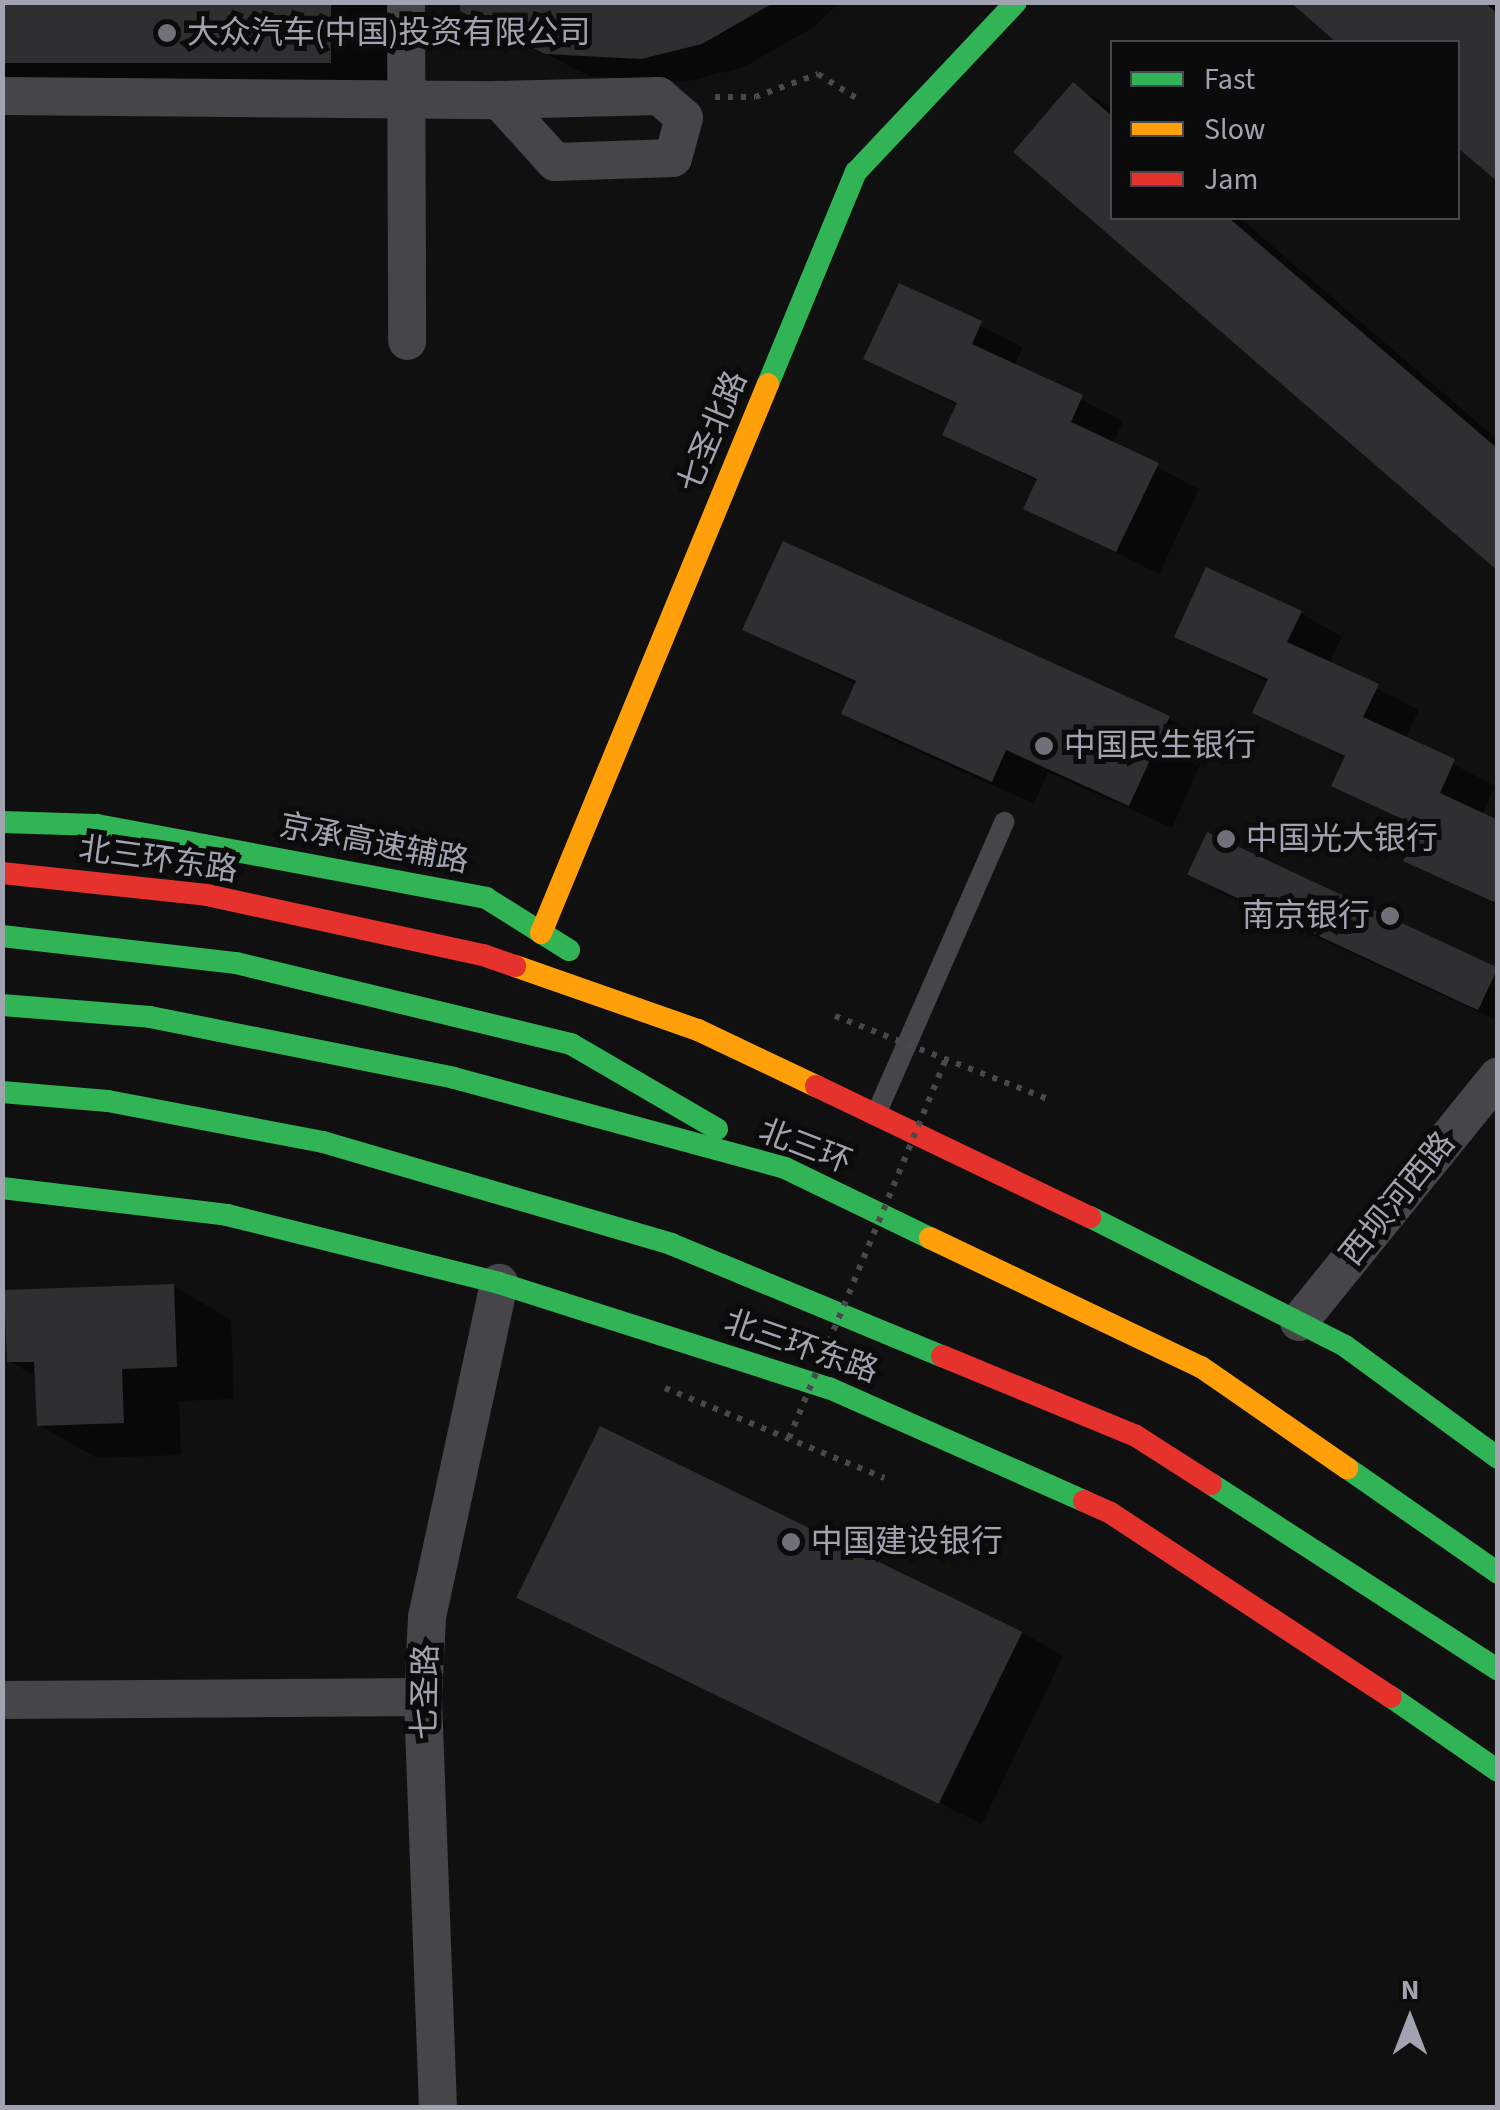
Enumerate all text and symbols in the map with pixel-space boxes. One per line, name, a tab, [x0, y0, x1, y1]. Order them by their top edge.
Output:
place label: 大众汽车(中国)投资有限公司	[187, 14, 590, 52]
marker: 大众汽车(中国)投资有限公司	[156, 22, 178, 44]
legend	[1110, 40, 1460, 220]
text: Fast	[1204, 58, 1255, 101]
text: Slow	[1204, 108, 1265, 151]
text: Jam	[1204, 158, 1258, 201]
street label: 七圣北路	[670, 366, 756, 498]
place label: 中国民生银行	[1064, 727, 1256, 765]
marker: 中国民生银行	[1033, 735, 1055, 757]
street label: 京承高速辅路	[276, 807, 472, 881]
place label: 中国光大银行	[1246, 820, 1438, 858]
marker: 中国光大银行	[1215, 828, 1237, 850]
street label: 北三环东路	[76, 830, 240, 890]
place label: 南京银行	[1242, 897, 1370, 935]
marker: 南京银行	[1379, 905, 1401, 927]
street label: 北三环	[753, 1112, 857, 1182]
street label: 西坝河西路	[1333, 1125, 1463, 1273]
street label: 北三环东路	[719, 1303, 883, 1391]
place label: 中国建设银行	[811, 1523, 1003, 1561]
marker: 中国建设银行	[780, 1531, 802, 1553]
street label: 七圣路	[406, 1644, 446, 1740]
north arrow	[1360, 1970, 1460, 2070]
text: N	[1401, 1970, 1419, 2010]

